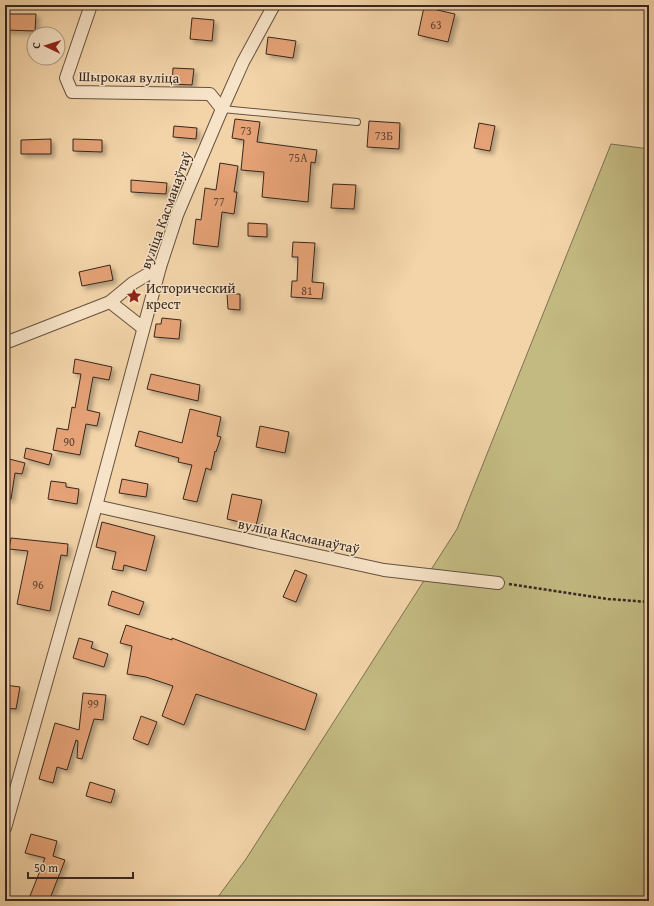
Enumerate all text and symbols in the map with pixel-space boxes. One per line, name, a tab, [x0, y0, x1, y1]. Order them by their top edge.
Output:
house number: 63	[430, 16, 442, 33]
north arrow	[26, 26, 66, 66]
text: С	[28, 42, 44, 49]
street label: Шырокая вуліца	[79, 66, 180, 88]
house number: 73	[240, 122, 252, 139]
house number: 73Б	[375, 127, 393, 144]
street label: вуліца Касманаўтаў	[135, 148, 197, 272]
house number: 75А	[289, 149, 308, 166]
house number: 77	[213, 193, 225, 210]
place label: Исторический крест	[146, 278, 236, 314]
house number: 81	[301, 282, 313, 299]
place icon: Исторический крест	[125, 287, 143, 305]
house number: 90	[63, 433, 75, 450]
street label: вуліца Касманаўтаў	[236, 513, 362, 559]
house number: 96	[32, 576, 44, 593]
house number: 99	[87, 695, 99, 712]
scale bar	[28, 854, 133, 880]
text: 50 m	[34, 859, 58, 876]

